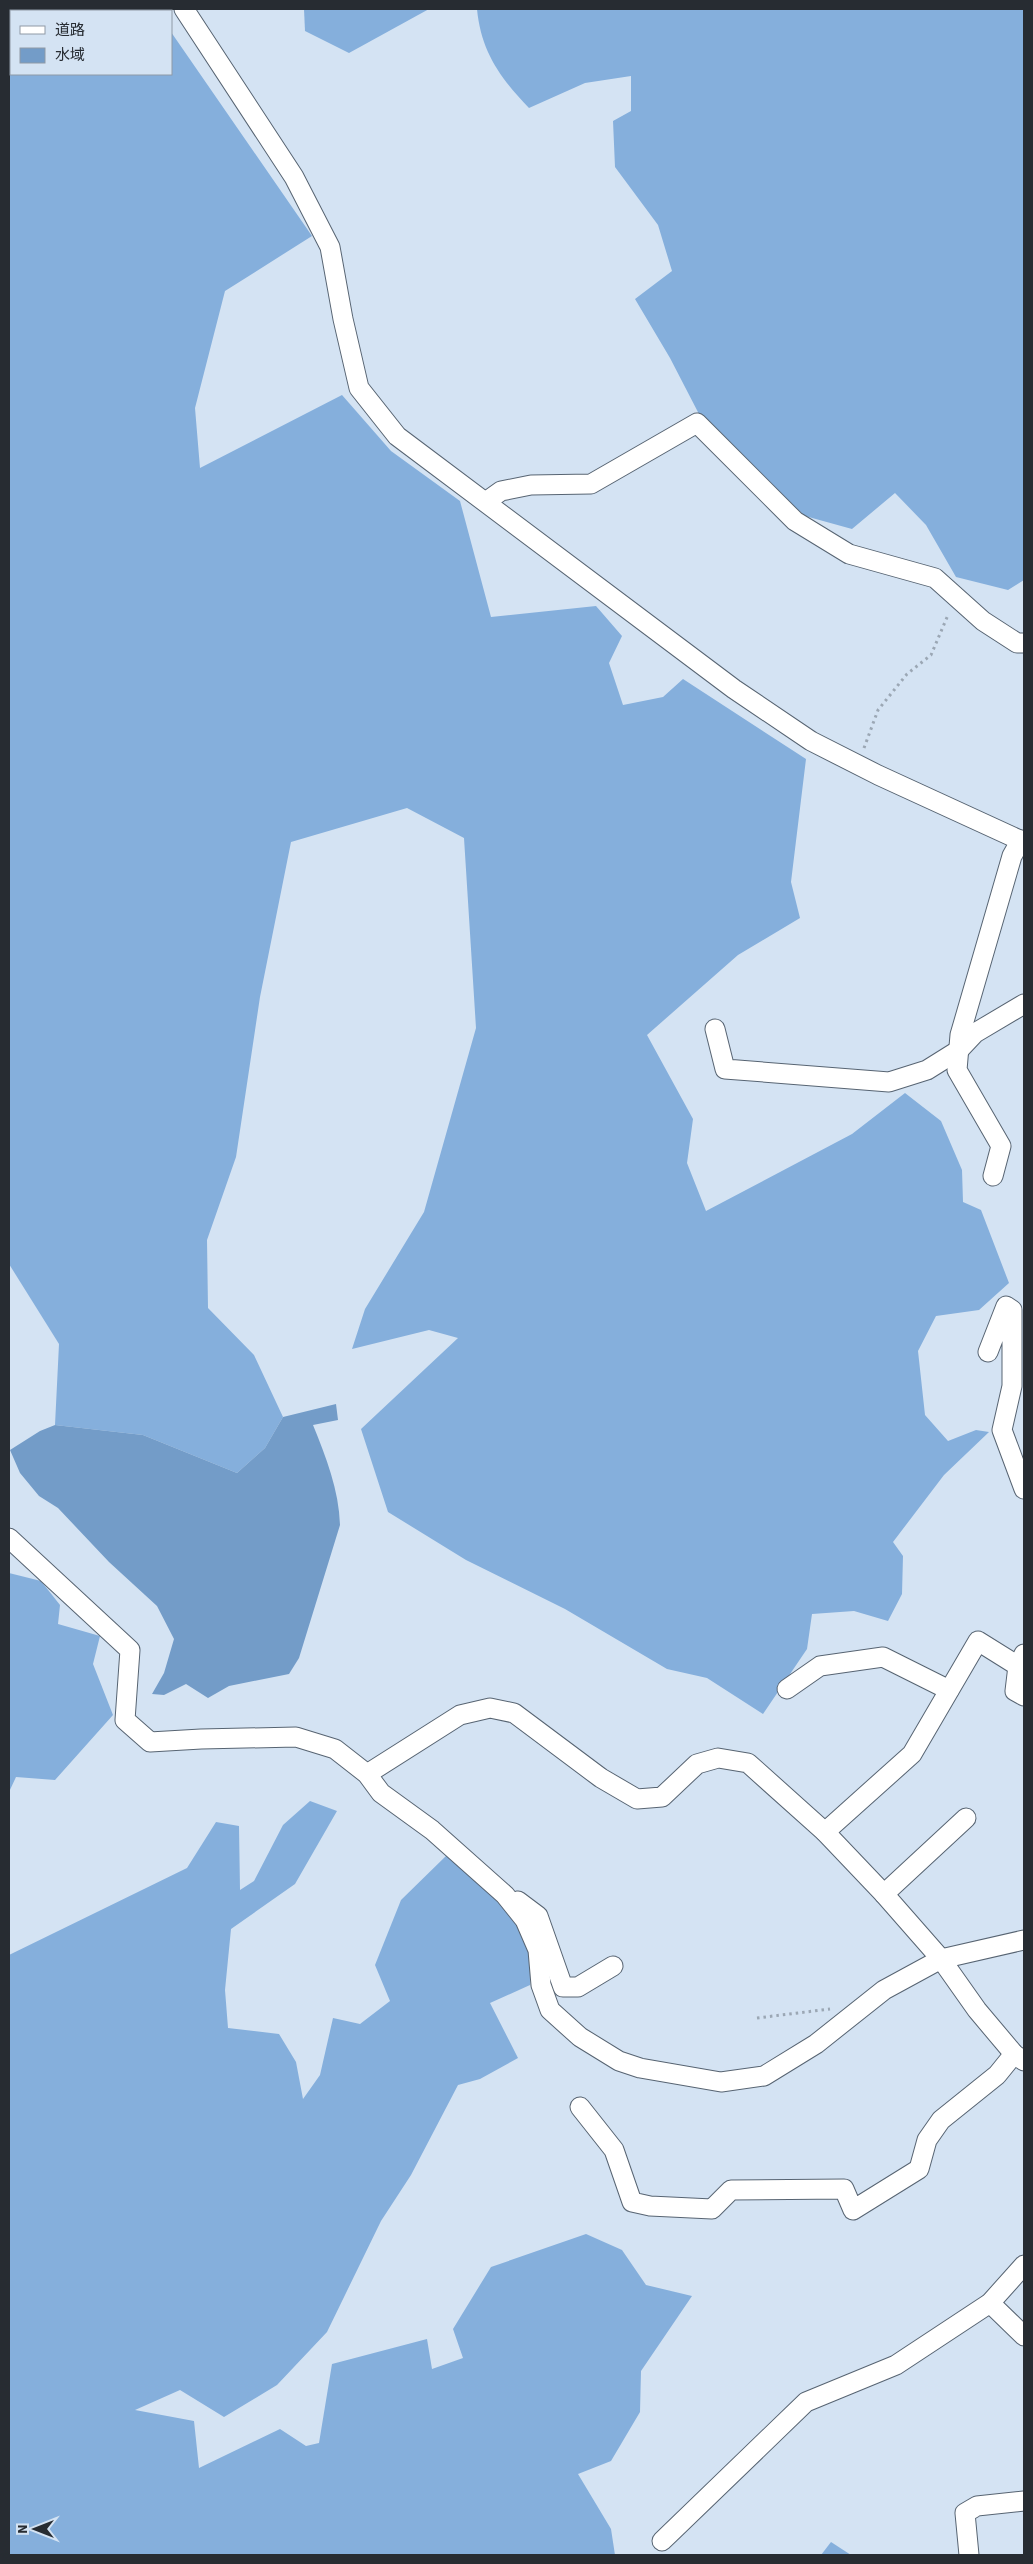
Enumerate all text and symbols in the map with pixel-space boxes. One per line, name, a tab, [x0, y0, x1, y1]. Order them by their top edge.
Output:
legend	[10, 10, 172, 75]
text: 道路	[55, 20, 85, 41]
text: 水域	[55, 45, 85, 66]
north arrow	[10, 2504, 60, 2554]
text: N	[13, 2524, 33, 2534]

